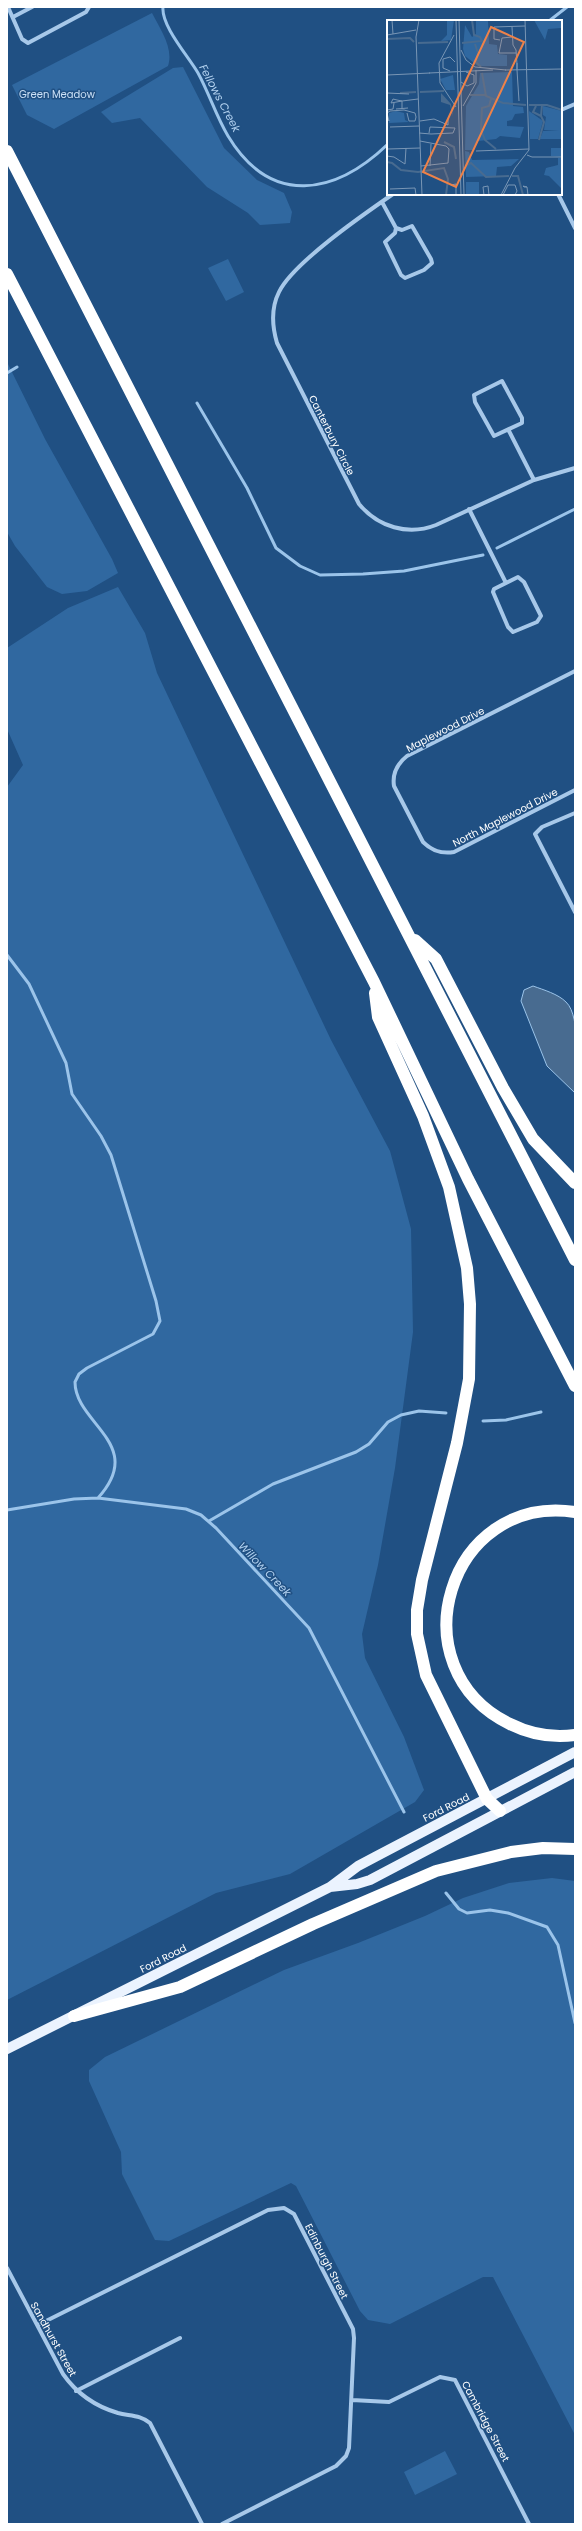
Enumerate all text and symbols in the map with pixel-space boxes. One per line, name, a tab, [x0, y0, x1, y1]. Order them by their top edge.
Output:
inset map	[387, 20, 562, 195]
water label: Fellows Creek	[195, 61, 245, 136]
park label: Green Meadow	[19, 87, 96, 102]
street label: Canterbury Circle	[305, 392, 358, 478]
street label: Maplewood Drive	[403, 703, 487, 756]
street label: North Maplewood Drive	[450, 784, 560, 850]
water label: Willow Creek	[235, 1538, 296, 1601]
street label: Ford Road	[420, 1789, 472, 1826]
street label: Ford Road	[137, 1940, 189, 1977]
street label: Edinburgh Street	[301, 2221, 352, 2302]
street label: Sandhurst Street	[27, 2299, 80, 2380]
street label: Cambridge Street	[458, 2378, 513, 2465]

